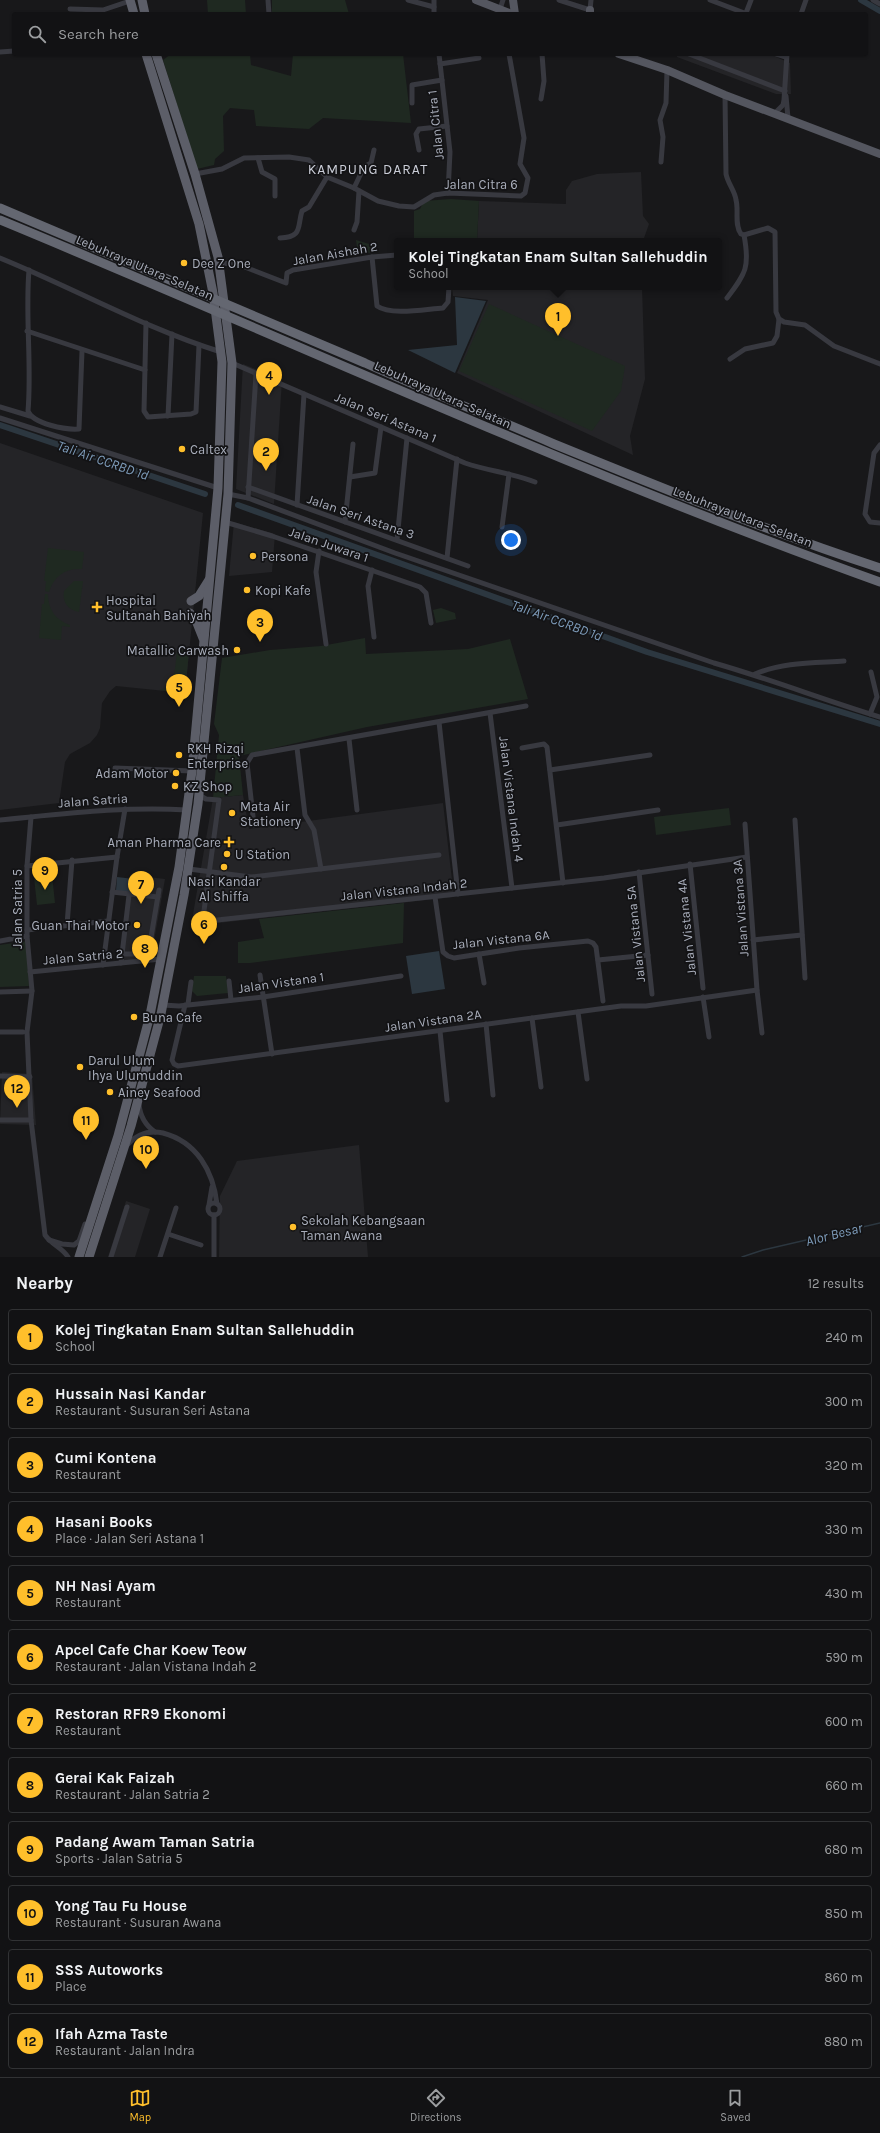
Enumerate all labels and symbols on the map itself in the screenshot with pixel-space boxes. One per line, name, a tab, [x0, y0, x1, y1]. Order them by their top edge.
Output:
street label: Jalan Citra 1	[424, 89, 447, 161]
district label: KAMPUNG DARAT	[308, 161, 428, 178]
street label: Jalan Citra 6	[444, 177, 518, 192]
street label: Lebuhraya Utara–Selatan	[74, 232, 216, 303]
street label: Jalan Aishah 2	[292, 239, 379, 268]
place label: Dee Z One	[192, 256, 251, 271]
marker: Dee Z One	[179, 258, 189, 268]
pin: 1	[545, 303, 571, 336]
street label: Lebuhraya Utara–Selatan	[372, 357, 513, 431]
pin: 4	[256, 362, 282, 395]
street label: Jalan Seri Astana 1	[333, 389, 439, 446]
water label: Tali Air CCRBD 1d	[55, 437, 151, 484]
pin: 2	[253, 438, 279, 471]
place label: Caltex	[190, 442, 227, 457]
marker: Caltex	[177, 444, 187, 454]
street label: Lebuhraya Utara–Selatan	[671, 483, 815, 550]
street label: Jalan Seri Astana 3	[305, 491, 416, 542]
street label: Jalan Juwara 1	[287, 524, 371, 565]
your location	[501, 530, 521, 550]
place label: Persona	[261, 549, 309, 564]
marker: Persona	[248, 551, 258, 561]
place label: Kopi Kafe	[255, 583, 311, 598]
marker: Kopi Kafe	[242, 585, 252, 595]
place label: Hospital Sultanah Bahiyah	[106, 593, 211, 623]
water label: Tali Air CCRBD 1d	[509, 596, 605, 645]
marker: Hospital Sultanah Bahiyah	[91, 601, 103, 613]
pin: 3	[247, 609, 273, 642]
place label: Matallic Carwash	[127, 643, 229, 658]
marker: Matallic Carwash	[232, 645, 242, 655]
pin: 5	[166, 674, 192, 707]
street label: Jalan Vistana Indah 4	[496, 735, 527, 863]
place label: RKH Rizqi Enterprise	[187, 741, 248, 771]
marker: RKH Rizqi Enterprise	[174, 750, 184, 760]
place label: Adam Motor	[96, 766, 168, 781]
marker: Adam Motor	[171, 768, 181, 778]
place label: KZ Shop	[183, 779, 232, 794]
marker: KZ Shop	[170, 781, 180, 791]
street label: Jalan Satria	[58, 791, 128, 810]
place label: Mata Air Stationery	[240, 799, 301, 829]
marker: Mata Air Stationery	[227, 808, 237, 818]
place label: Aman Pharma Care	[107, 835, 221, 850]
marker: Aman Pharma Care	[224, 837, 234, 847]
place label: U Station	[235, 847, 290, 862]
marker: U Station	[222, 849, 232, 859]
pin: 9	[32, 857, 58, 890]
street label: Jalan Vistana 3A	[730, 858, 751, 957]
marker: Nasi Kandar Al Shiffa	[219, 862, 229, 872]
street label: Jalan Satria 5	[10, 869, 25, 949]
pin: 7	[128, 871, 154, 904]
place label: Nasi Kandar Al Shiffa	[188, 874, 260, 904]
street label: Jalan Vistana Indah 2	[340, 875, 468, 904]
street label: Jalan Vistana 4A	[674, 877, 699, 976]
street label: Jalan Vistana 5A	[623, 884, 648, 983]
pin: 6	[191, 911, 217, 944]
place label: Guan Thai Motor	[31, 918, 129, 933]
marker: Guan Thai Motor	[132, 920, 142, 930]
street label: Jalan Vistana 6A	[452, 927, 551, 952]
pin: 8	[132, 935, 158, 968]
street label: Jalan Satria 2	[42, 946, 124, 967]
street label: Jalan Vistana 1	[237, 969, 325, 996]
street label: Jalan Vistana 2A	[384, 1006, 483, 1035]
place label: Buna Cafe	[142, 1010, 203, 1025]
marker: Buna Cafe	[129, 1012, 139, 1022]
place label: Darul Ulum Ihya Ulumuddin	[88, 1053, 183, 1083]
marker: Darul Ulum Ihya Ulumuddin	[75, 1062, 85, 1072]
pin: 12	[4, 1075, 30, 1108]
place label: Ainey Seafood	[118, 1085, 201, 1100]
marker: Ainey Seafood	[105, 1087, 115, 1097]
pin: 11	[73, 1107, 99, 1140]
pin: 10	[133, 1136, 159, 1169]
place label: Sekolah Kebangsaan Taman Awana	[301, 1213, 425, 1243]
water label: Alor Besar	[804, 1219, 866, 1250]
marker: Sekolah Kebangsaan Taman Awana	[288, 1222, 298, 1232]

